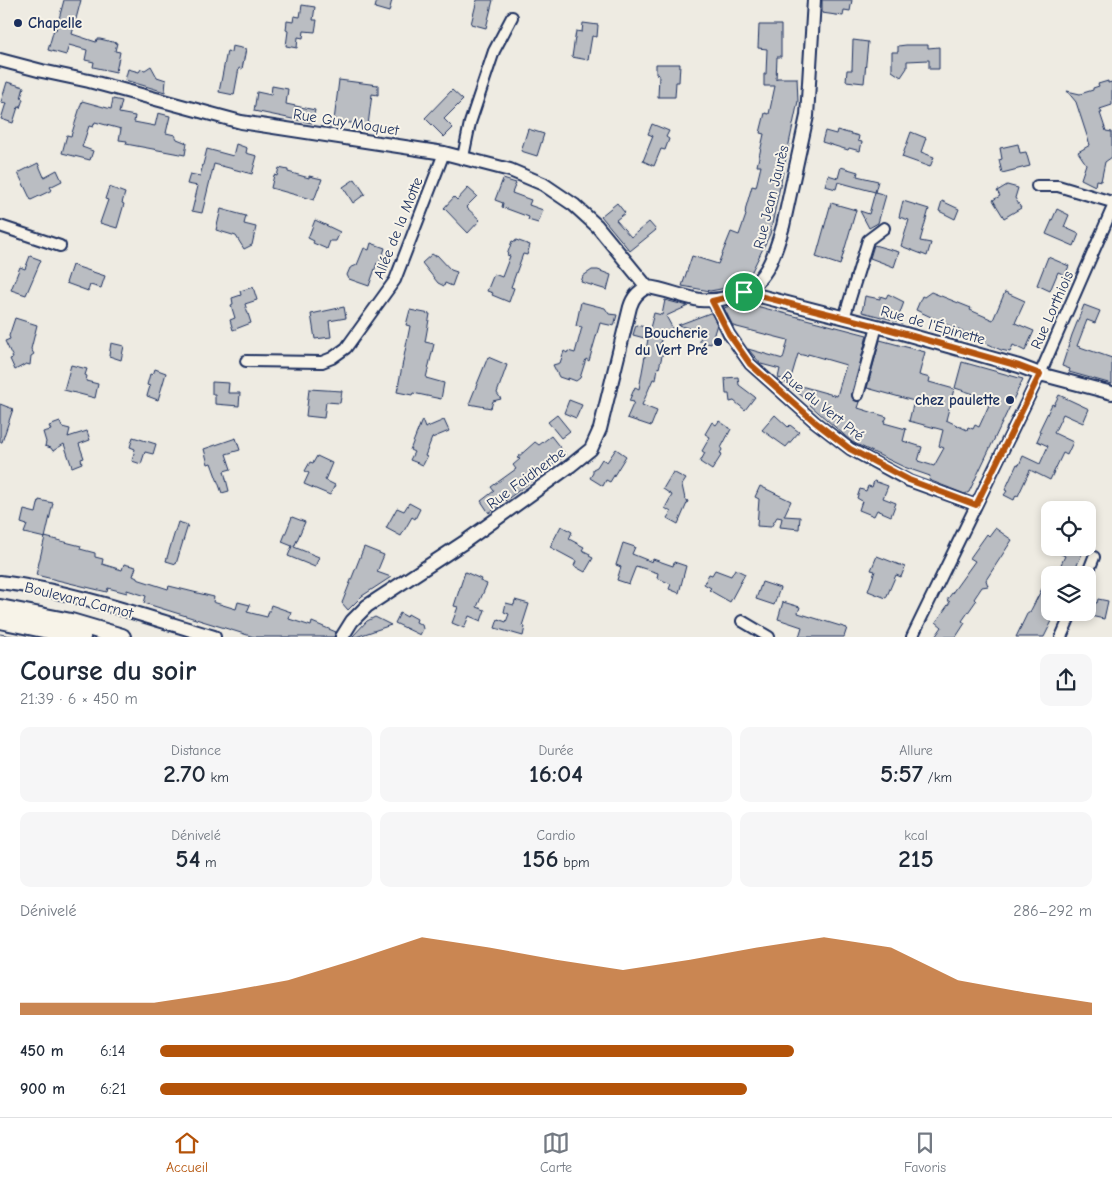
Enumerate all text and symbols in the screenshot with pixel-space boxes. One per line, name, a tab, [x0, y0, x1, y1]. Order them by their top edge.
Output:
place label: Chapelle	[28, 14, 82, 32]
marker: Chapelle	[12, 17, 24, 29]
street label: Rue Guy Moquet	[292, 105, 401, 139]
street label: Rue Jean Jaurès	[749, 143, 793, 251]
street label: Allée de la Motte	[369, 174, 427, 281]
street label: Rue Lorthiois	[1027, 268, 1077, 352]
pin	[723, 271, 765, 313]
icon: arrive	[730, 278, 758, 306]
street label: Rue de l'Épinette	[879, 301, 988, 349]
place label: Boucherie du Vert Pré	[635, 324, 708, 359]
marker: Boucherie du Vert Pré	[712, 336, 724, 348]
street label: Rue du Vert Pré	[778, 367, 868, 445]
place label: chez paulette	[915, 391, 1000, 409]
marker: chez paulette	[1004, 394, 1016, 406]
street label: Rue Faidherbe	[483, 443, 569, 513]
map controls	[1041, 501, 1096, 621]
button: locate	[1041, 501, 1096, 556]
button: layers	[1041, 566, 1096, 621]
street label: Boulevard Carnot	[23, 578, 136, 622]
button: share	[1040, 654, 1092, 706]
text: Course du soir	[20, 655, 196, 687]
text: 21:39 · 6 × 450 m	[20, 690, 138, 708]
text: Distance	[171, 742, 221, 759]
text: Durée	[538, 742, 574, 759]
text: Allure	[899, 742, 933, 759]
text: 2.70	[163, 759, 206, 788]
text: 16:04	[529, 759, 583, 788]
text: 5:57	[880, 759, 923, 788]
text: km	[206, 769, 229, 786]
text: /km	[923, 769, 952, 786]
text: Dénivelé	[171, 827, 221, 844]
text: Cardio	[537, 827, 575, 844]
text: kcal	[904, 827, 928, 844]
text: 54	[175, 844, 200, 873]
text: 156	[522, 844, 559, 873]
text: 215	[898, 844, 934, 873]
text: m	[200, 854, 217, 871]
text: bpm	[559, 854, 590, 871]
text: Dénivelé	[20, 902, 76, 920]
text: 286–292 m	[1013, 902, 1092, 920]
text: 450 m	[20, 1042, 64, 1060]
text: 6:14	[100, 1042, 126, 1060]
text: 900 m	[20, 1080, 65, 1098]
text: 6:21	[100, 1080, 126, 1098]
tab: Accueil	[166, 1129, 208, 1176]
tab: Carte	[540, 1129, 572, 1176]
tab: Favoris	[904, 1129, 946, 1176]

